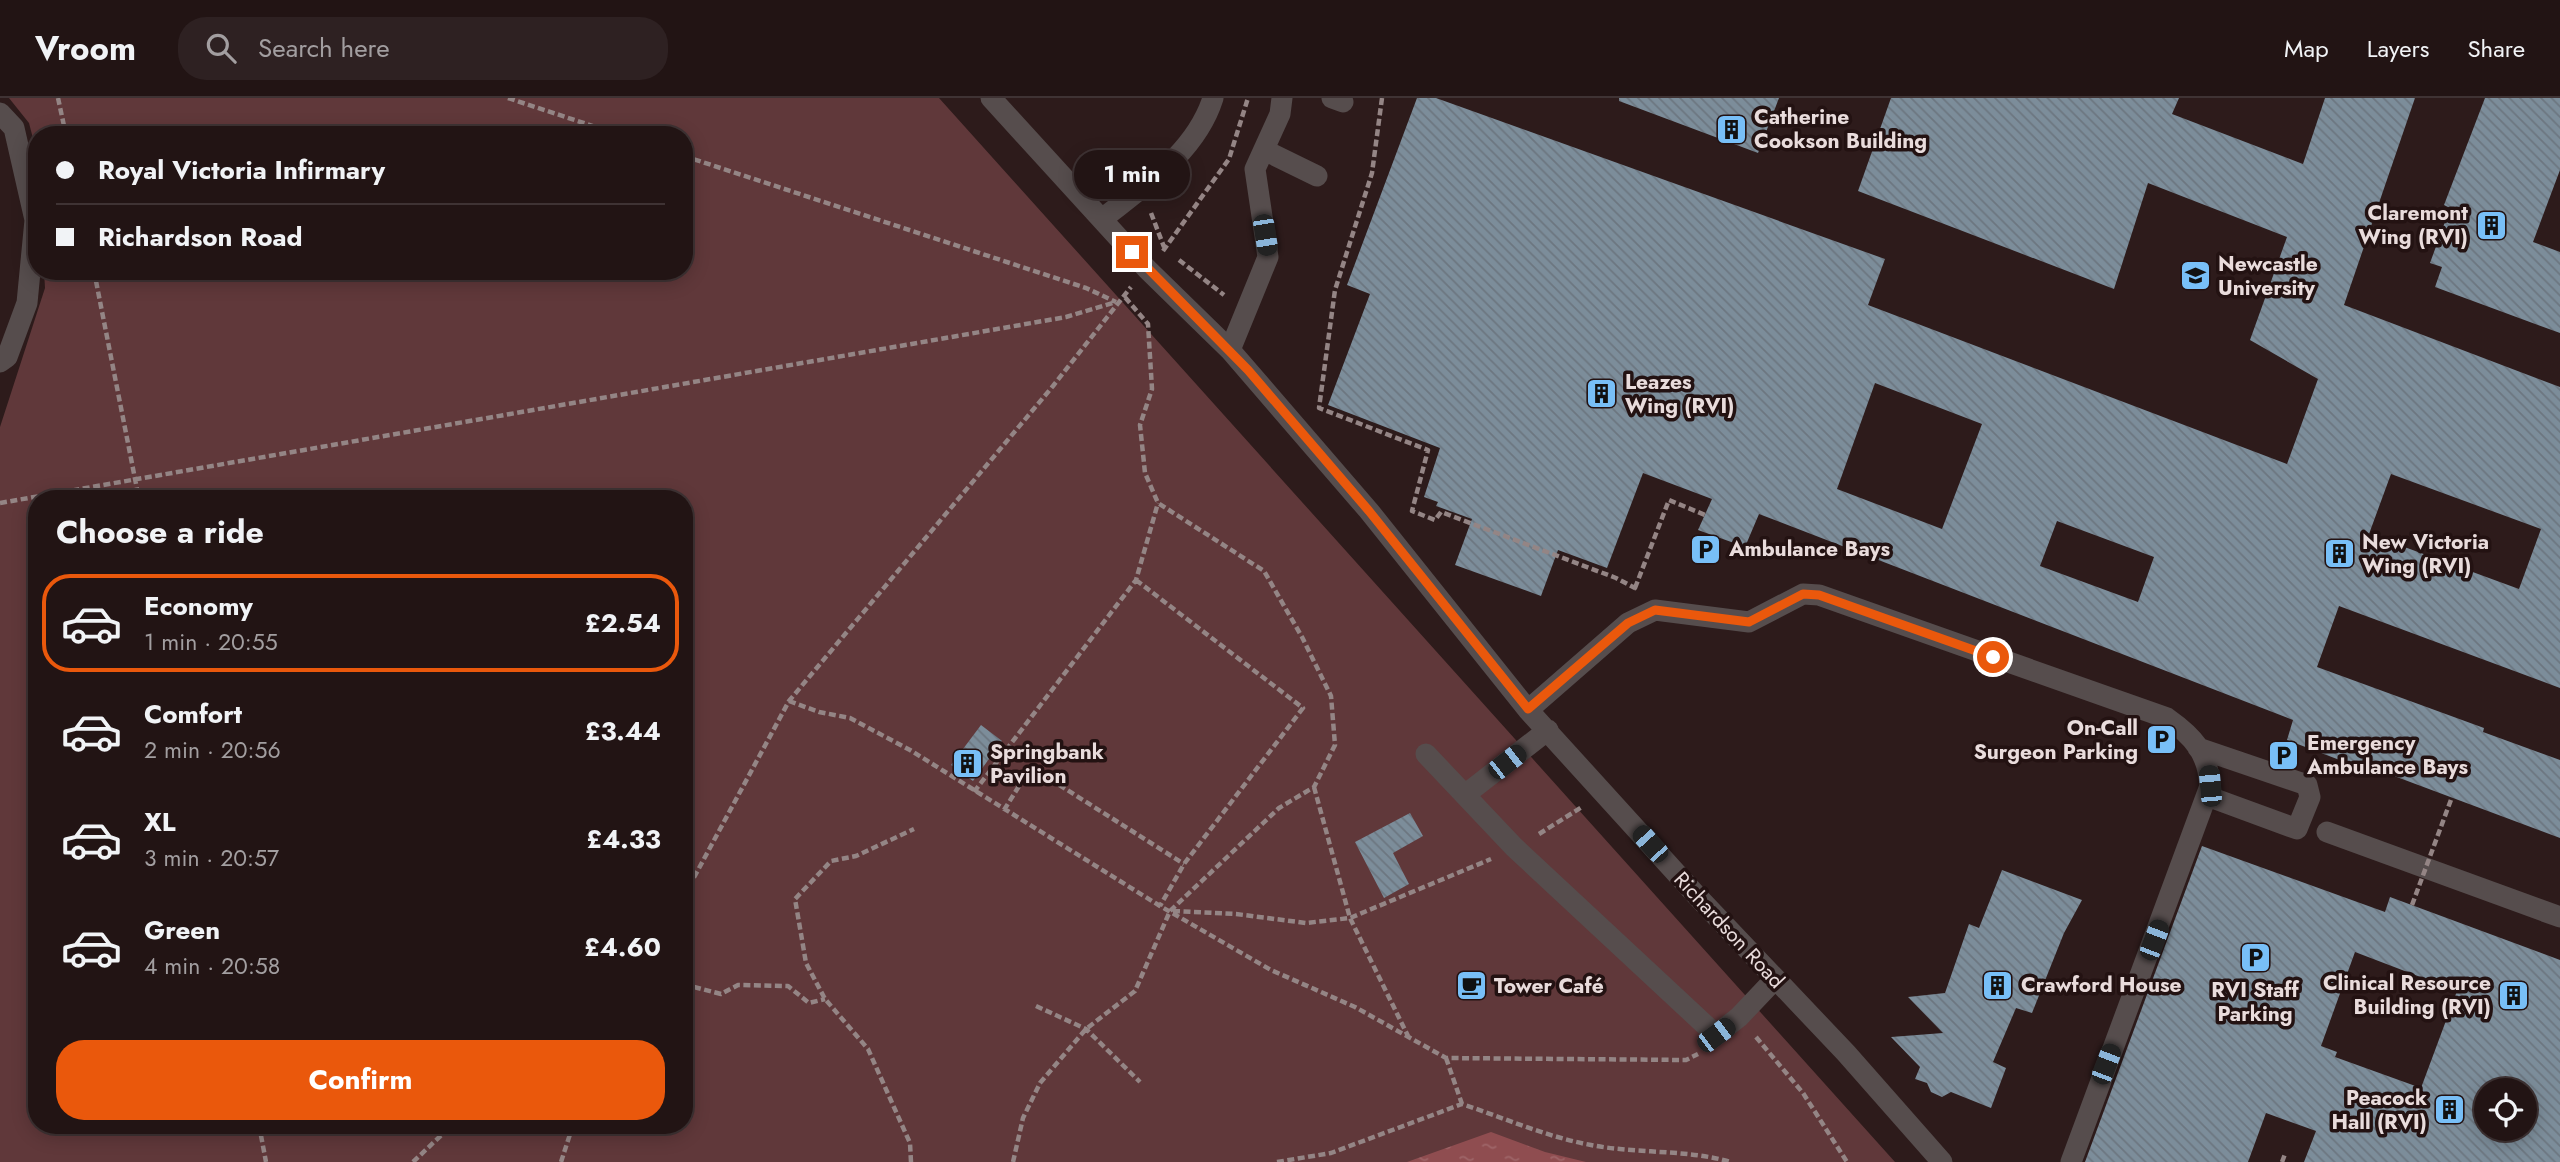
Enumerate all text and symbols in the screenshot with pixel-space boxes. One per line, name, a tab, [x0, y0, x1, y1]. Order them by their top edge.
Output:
search box	[178, 17, 668, 80]
text: Vroom	[35, 25, 136, 72]
icon: search	[202, 29, 240, 67]
text: Search here	[258, 29, 390, 67]
text: Map	[2284, 31, 2329, 66]
text: Layers	[2367, 31, 2429, 66]
text: Share	[2467, 31, 2525, 66]
place label: Catherine Cookson Building	[1754, 102, 1927, 156]
building icon: Catherine Cookson Building	[1714, 112, 1748, 146]
callout: 1 min	[1074, 150, 1190, 200]
text: Royal Victoria Infirmary	[98, 151, 385, 189]
text: 1 min	[1103, 157, 1161, 191]
place label: Claremont Wing (RVI)	[2359, 198, 2468, 252]
building icon: Claremont Wing (RVI)	[2474, 208, 2508, 242]
car	[1252, 213, 1279, 257]
text: Richardson Road	[98, 218, 303, 256]
route end	[1116, 236, 1148, 268]
place label: Newcastle University	[2218, 249, 2318, 303]
school or university icon: Newcastle University	[2178, 259, 2212, 293]
place label: Leazes Wing (RVI)	[1625, 367, 1734, 421]
building icon: Leazes Wing (RVI)	[1585, 377, 1619, 411]
text: Choose a ride	[56, 509, 264, 555]
place label: New Victoria Wing (RVI)	[2362, 527, 2489, 581]
parking icon: Ambulance Bays	[1689, 532, 1723, 566]
place label: Ambulance Bays	[1728, 534, 1891, 564]
building icon: New Victoria Wing (RVI)	[2322, 537, 2356, 571]
text: Economy	[144, 587, 253, 625]
icon: car	[60, 592, 123, 655]
text: £2.54	[585, 604, 661, 642]
text: 1 min · 20:55	[144, 625, 278, 659]
route start	[1977, 641, 2009, 673]
text: Comfort	[144, 695, 242, 733]
icon: car	[60, 700, 123, 763]
text: £3.44	[585, 712, 661, 750]
place label: On-Call Surgeon Parking	[1974, 713, 2138, 767]
parking icon: On-Call Surgeon Parking	[2144, 723, 2178, 757]
place label: Emergency Ambulance Bays	[2306, 728, 2469, 782]
text: 2 min · 20:56	[144, 733, 281, 767]
place label: Springbank Pavilion	[990, 737, 1104, 791]
parking icon: Emergency Ambulance Bays	[2267, 738, 2301, 772]
car	[1484, 741, 1531, 783]
building icon: Springbank Pavilion	[950, 747, 984, 781]
car	[2198, 764, 2223, 808]
text: XL	[144, 803, 176, 841]
icon: car	[60, 808, 123, 871]
text: £4.33	[586, 820, 661, 858]
car	[1629, 821, 1672, 867]
text: 3 min · 20:57	[144, 841, 279, 875]
street label: Richardson Road	[1667, 865, 1791, 995]
text: Green	[144, 911, 220, 949]
icon: car	[60, 916, 123, 979]
car	[2137, 917, 2172, 963]
text: £4.60	[584, 928, 661, 966]
parking icon: RVI Staff Parking	[2238, 941, 2272, 975]
text: 4 min · 20:58	[144, 949, 280, 983]
building icon: Crawford House	[1981, 968, 2015, 1002]
place label: Clinical Resource Building (RVI)	[2323, 968, 2491, 1022]
cafe icon: Tower Café	[1454, 969, 1488, 1003]
place label: Crawford House	[2021, 970, 2182, 1000]
place label: Tower Café	[1494, 971, 1604, 1001]
place label: RVI Staff Parking	[2211, 975, 2300, 1029]
building icon: Clinical Resource Building (RVI)	[2497, 978, 2531, 1012]
car	[1693, 1014, 1740, 1056]
button: Confirm	[56, 1040, 665, 1120]
car	[2089, 1041, 2124, 1087]
map controls	[2474, 1078, 2537, 1141]
button: locate	[2474, 1078, 2537, 1141]
place label: Peacock Hall (RVI)	[2331, 1083, 2427, 1137]
building icon: Peacock Hall (RVI)	[2433, 1093, 2467, 1127]

